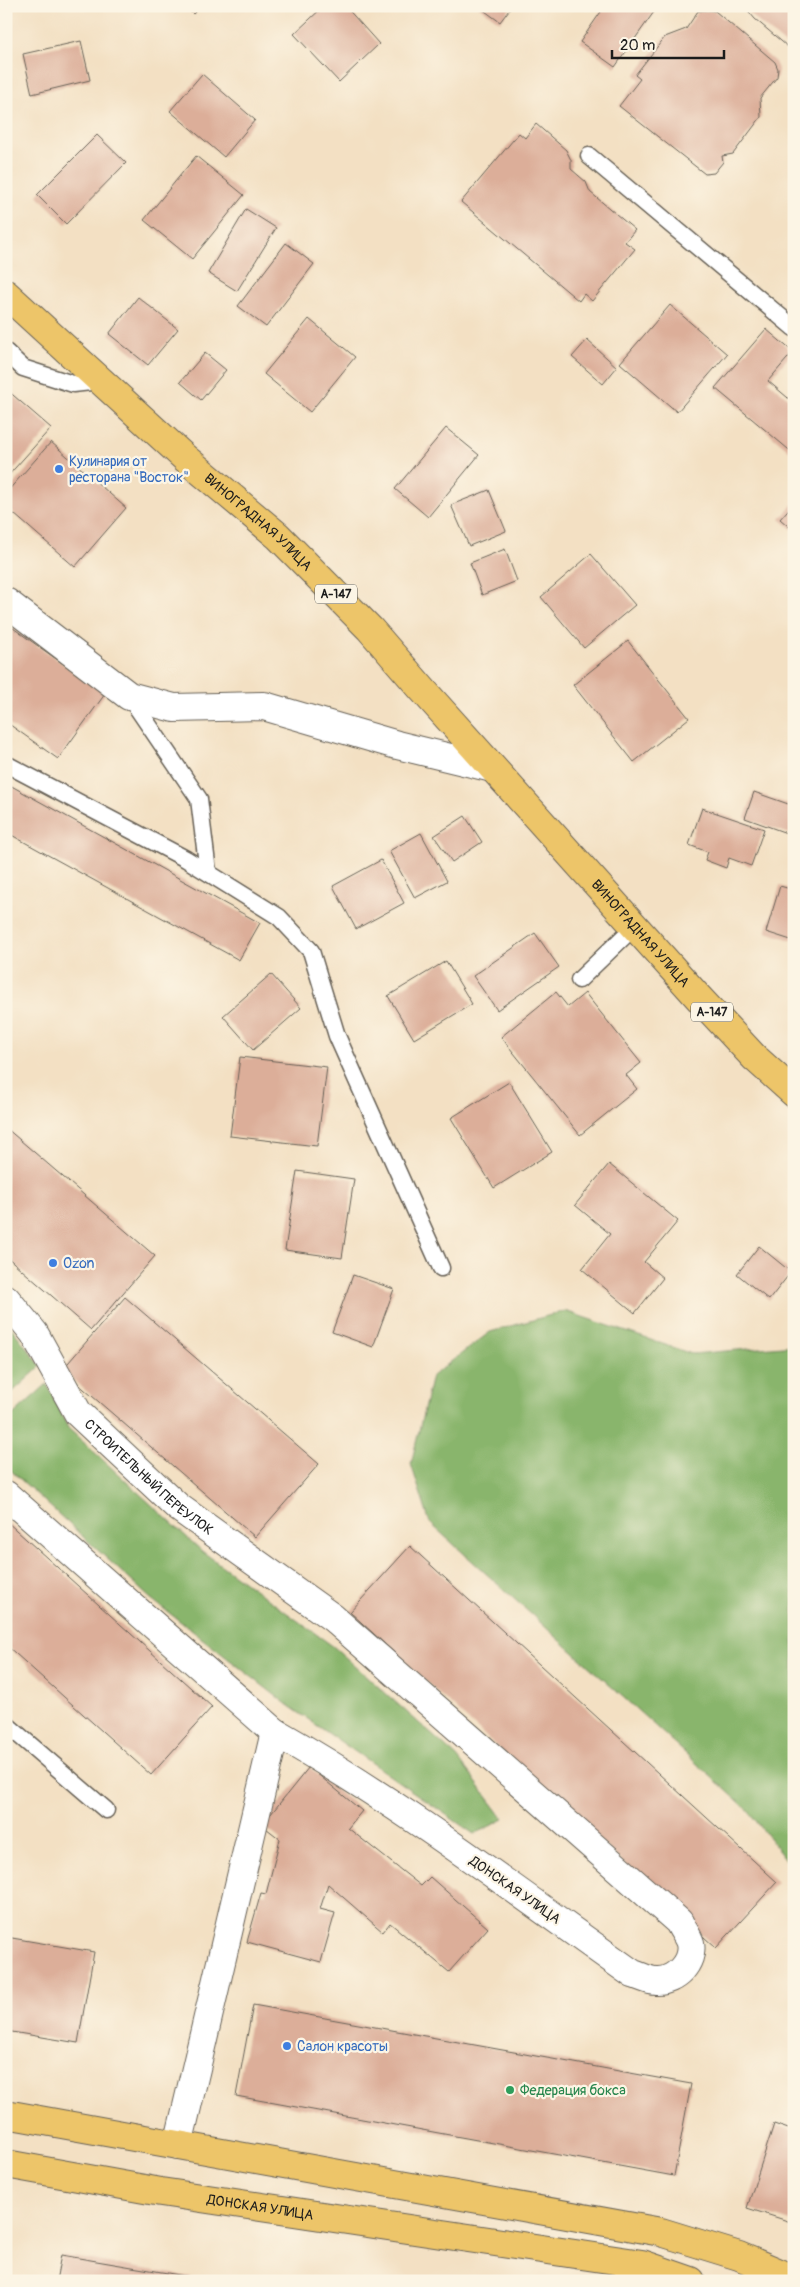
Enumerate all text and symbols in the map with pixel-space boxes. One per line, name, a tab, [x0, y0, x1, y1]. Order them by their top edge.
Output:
scale bar	[612, 28, 725, 60]
text: 20 m	[620, 36, 655, 55]
place label: Кулинария от ресторана "Восток"	[69, 453, 189, 486]
marker: Кулинария от ресторана "Восток"	[53, 463, 65, 475]
street label: ВИНОГРАДНАЯ УЛИЦА	[201, 469, 316, 574]
road number: А-147	[315, 584, 357, 604]
street label: ВИНОГРАДНАЯ УЛИЦА	[588, 876, 693, 990]
road number: А-147	[691, 1002, 733, 1022]
place label: Ozon	[63, 1255, 95, 1272]
marker: Ozon	[47, 1257, 59, 1269]
street label: СТРОИТЕЛЬНЫЙ ПЕРЕУЛОК	[81, 1415, 217, 1538]
street label: ДОНСКАЯ УЛИЦА	[465, 1852, 564, 1928]
place label: Салон красоты	[297, 2038, 388, 2055]
marker: Салон красоты	[281, 2040, 293, 2052]
place label: Федерация бокса	[520, 2082, 626, 2099]
marker: Федерация бокса	[504, 2084, 516, 2096]
street label: ДОНСКАЯ УЛИЦА	[205, 2190, 315, 2223]

